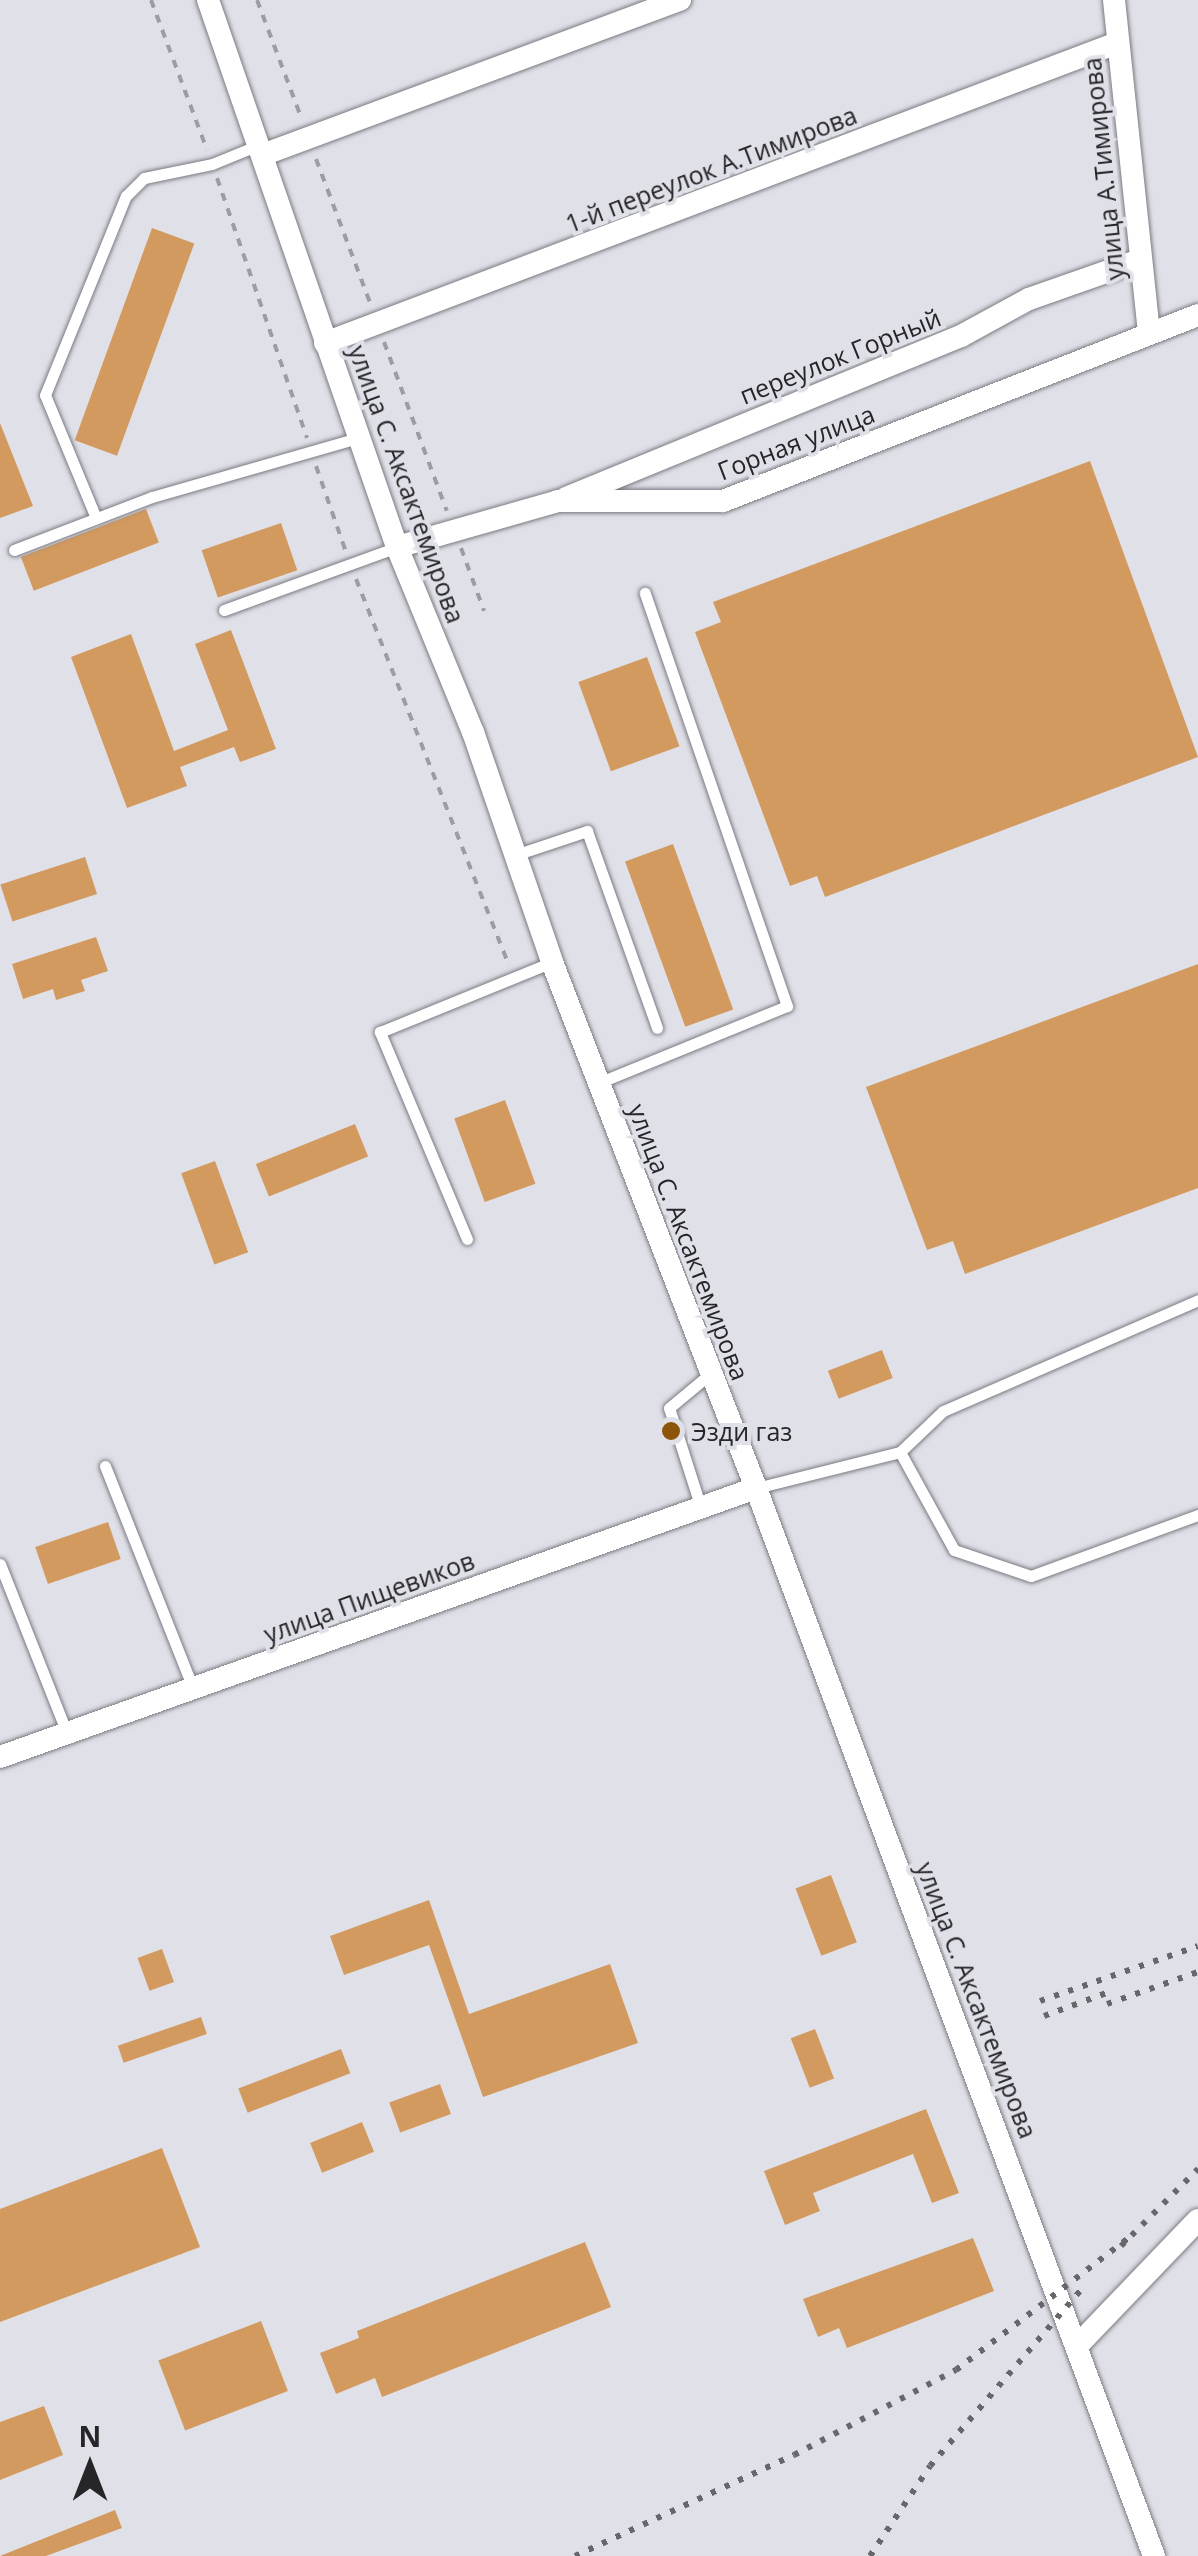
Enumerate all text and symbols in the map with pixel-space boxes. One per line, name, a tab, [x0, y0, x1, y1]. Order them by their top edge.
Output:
street label: улица А.Тимирова	[1076, 56, 1130, 282]
street label: 1-й переулок А.Тимирова	[561, 99, 861, 239]
street label: переулок Горный	[735, 302, 945, 410]
street label: улица С. Аксактемирова	[343, 341, 471, 627]
street label: Горная улица	[713, 398, 879, 486]
street label: улица С. Аксактемирова	[622, 1100, 756, 1384]
place label: Эзди газ	[691, 1416, 792, 1446]
marker: Эзди газ	[660, 1420, 682, 1442]
street label: улица Пищевиков	[260, 1545, 478, 1649]
street label: улица С. Аксактемирова	[910, 1858, 1044, 2142]
north arrow	[40, 2416, 140, 2516]
text: N	[79, 2417, 101, 2455]

